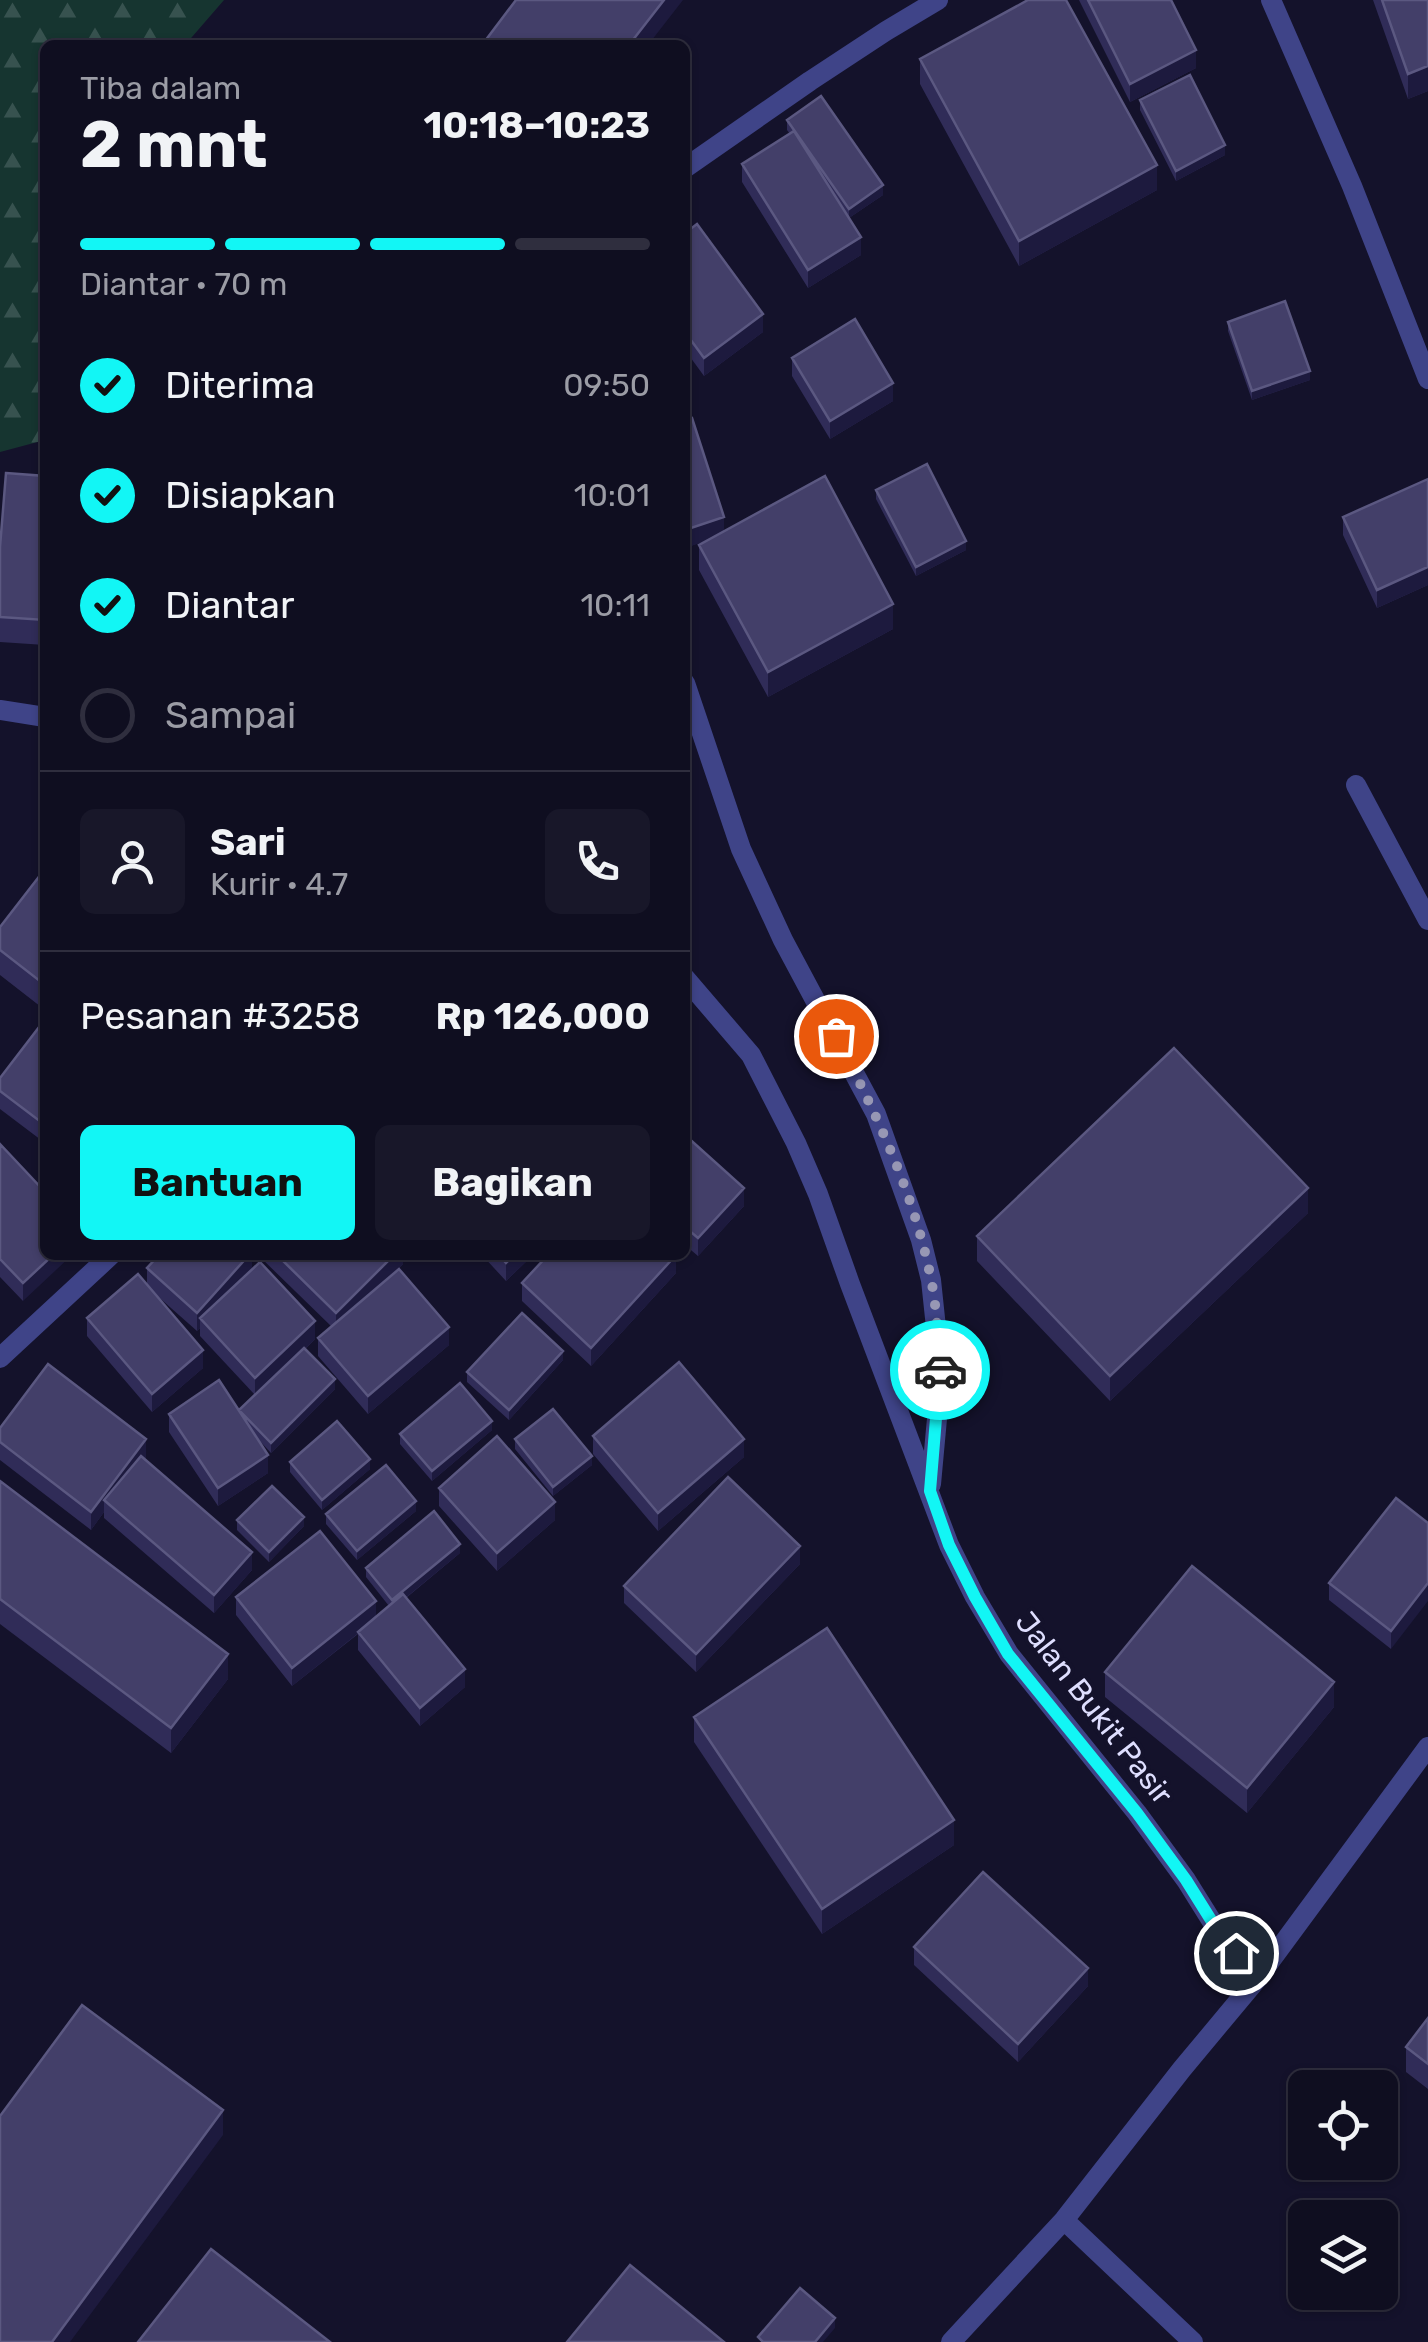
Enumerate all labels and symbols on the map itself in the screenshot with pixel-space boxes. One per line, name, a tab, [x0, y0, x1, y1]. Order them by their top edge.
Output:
pin	[794, 994, 879, 1079]
courier	[890, 1320, 990, 1420]
street label: Jalan Bukit Pasir	[1008, 1605, 1181, 1812]
pin	[1194, 1911, 1279, 1996]

